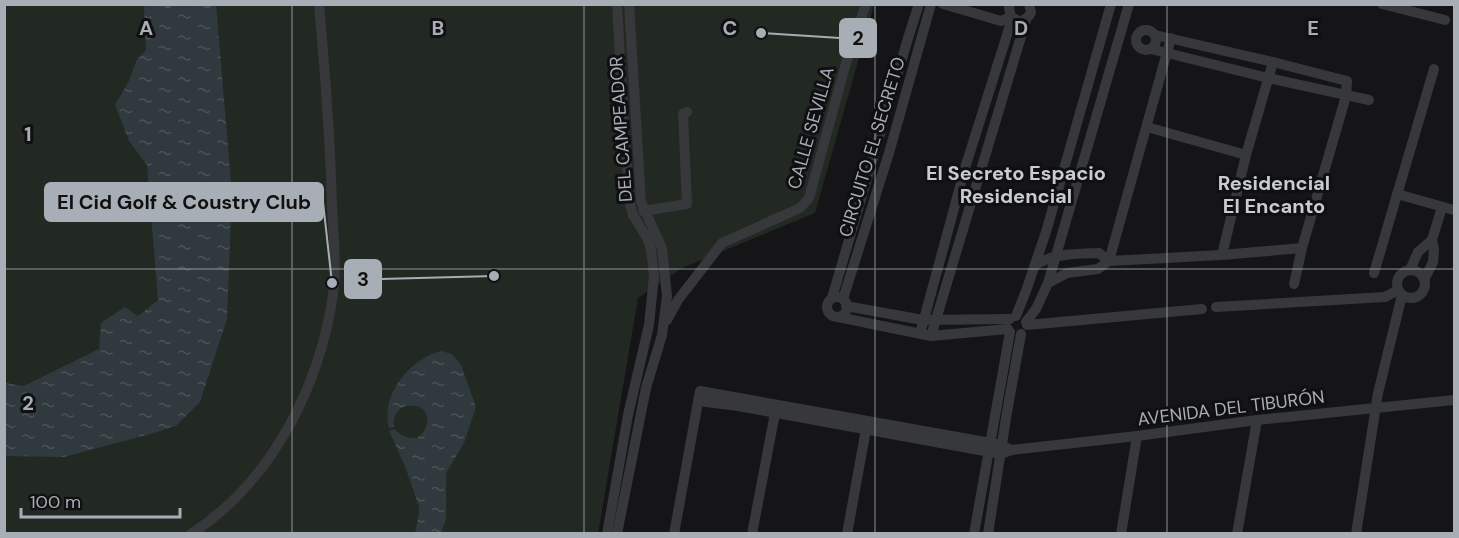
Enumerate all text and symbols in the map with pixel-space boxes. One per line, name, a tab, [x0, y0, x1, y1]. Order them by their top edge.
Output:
text: A	[139, 15, 153, 41]
text: B	[432, 15, 444, 41]
text: C	[723, 15, 737, 41]
text: D	[1014, 15, 1028, 41]
text: E	[1307, 15, 1319, 41]
callout: 2	[840, 19, 876, 57]
text: 2	[852, 25, 864, 51]
street label: CIRCUITO EL SECRETO	[833, 54, 911, 240]
street label: DEL CAMPEADOR	[604, 55, 638, 203]
street label: CALLE SEVILLA	[782, 64, 840, 192]
text: 1	[24, 121, 32, 147]
district label: El Secreto Espacio Residencial	[926, 160, 1106, 209]
district label: Residencial El Encanto	[1218, 170, 1330, 219]
callout: El Cid Golf & Coustry Club	[45, 183, 323, 221]
text: El Cid Golf & Coustry Club	[57, 189, 311, 215]
callout: 3	[345, 260, 381, 298]
text: 3	[357, 266, 369, 292]
street label: AVENIDA DEL TIBURÓN	[1136, 385, 1326, 431]
text: 2	[22, 390, 34, 416]
scale bar	[21, 481, 180, 519]
text: 100 m	[30, 490, 81, 514]

